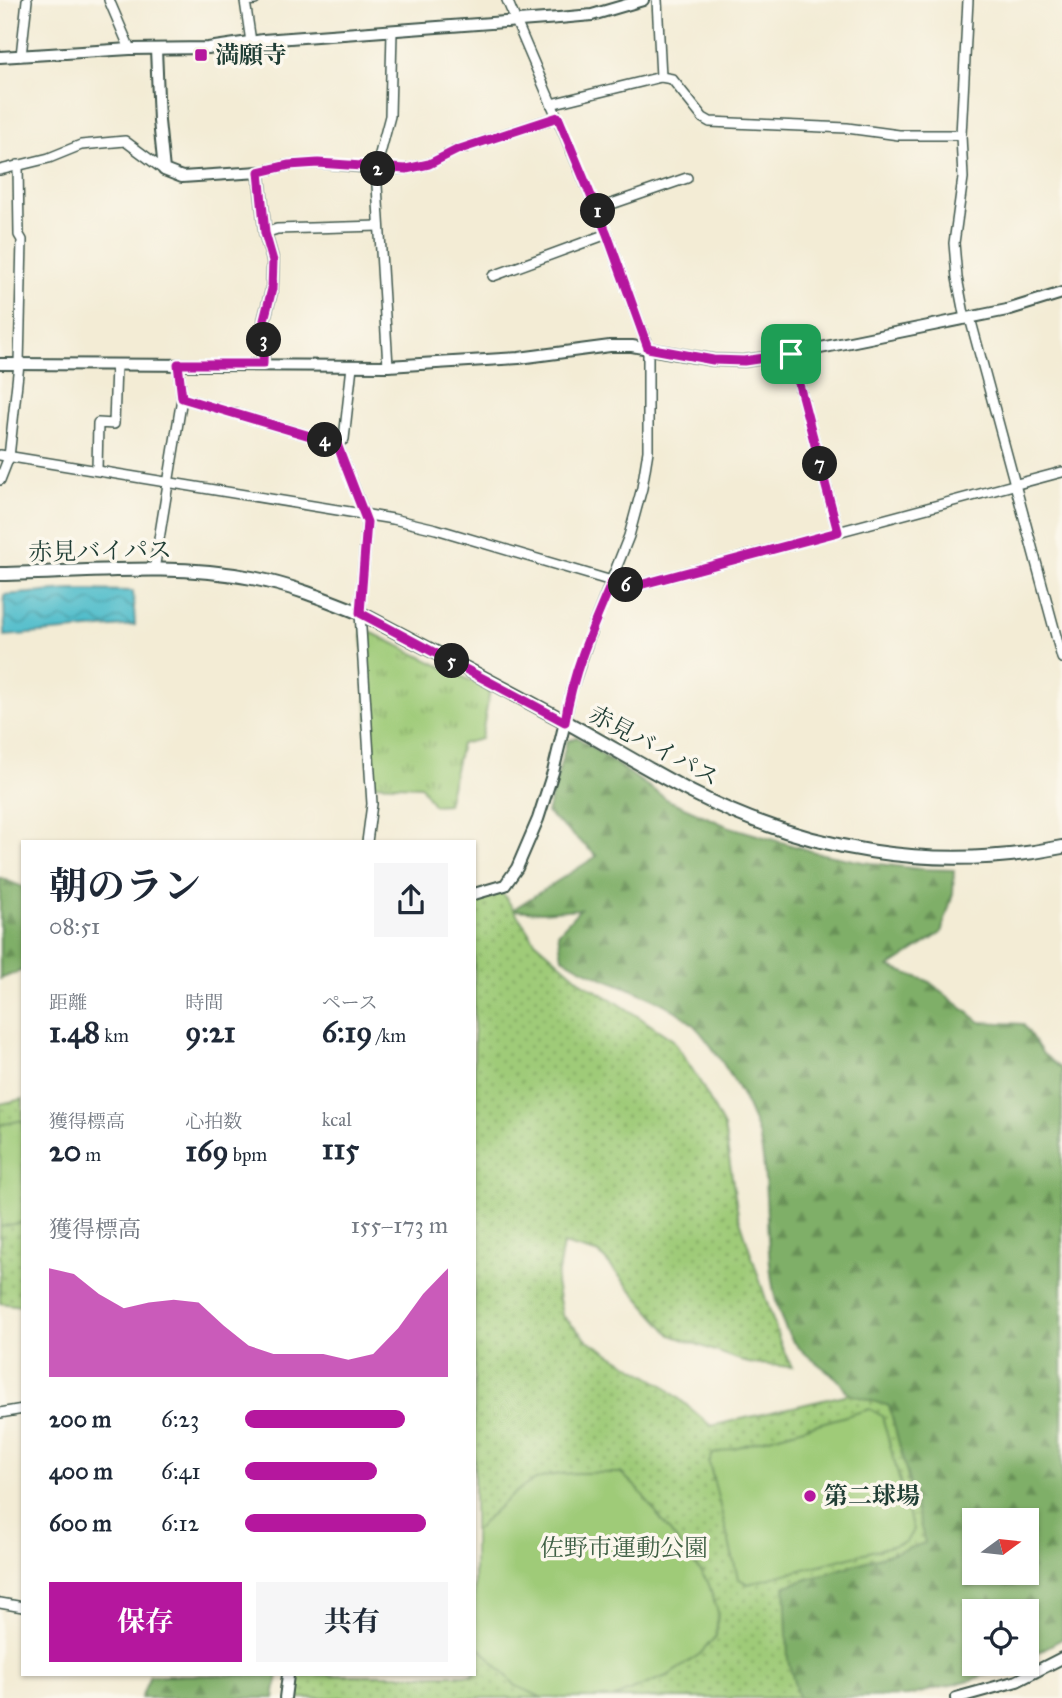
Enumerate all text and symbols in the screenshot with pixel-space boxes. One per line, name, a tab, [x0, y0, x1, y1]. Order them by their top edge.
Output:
place label: 満願寺	[215, 40, 287, 70]
marker: 満願寺	[193, 47, 209, 63]
pin: 2	[360, 152, 396, 186]
text: 2	[373, 157, 382, 180]
pin: 1	[580, 194, 616, 228]
text: 1	[594, 199, 601, 222]
pin: 3	[246, 322, 282, 358]
pin	[761, 324, 821, 384]
text: 3	[260, 328, 267, 351]
icon: arrive	[772, 335, 810, 373]
pin: 4	[308, 422, 342, 458]
text: 4	[319, 428, 330, 451]
pin: 7	[802, 447, 838, 482]
text: 7	[814, 452, 825, 475]
street label: 赤見バイパス	[28, 535, 172, 567]
pin: 6	[608, 568, 644, 602]
text: 6	[621, 573, 630, 596]
pin: 5	[434, 644, 470, 678]
text: 5	[447, 649, 456, 672]
street label: 赤見バイパス	[584, 699, 724, 793]
text: 朝のラン	[49, 863, 201, 909]
button: share	[374, 863, 448, 937]
text: 08:51	[49, 912, 100, 940]
text: 距離	[49, 991, 87, 1014]
text: 時間	[185, 991, 223, 1014]
text: ペース	[322, 991, 378, 1014]
text: 1.48	[49, 1014, 100, 1050]
text: 9:21	[185, 1014, 236, 1050]
text: 6:19	[322, 1014, 372, 1050]
text: km	[100, 1024, 129, 1047]
text: /km	[372, 1024, 406, 1047]
text: kcal	[322, 1108, 352, 1131]
text: 獲得標高	[49, 1110, 125, 1133]
text: 心拍数	[185, 1110, 242, 1133]
text: 115	[322, 1131, 359, 1167]
text: 20	[49, 1133, 81, 1169]
text: 169	[185, 1133, 229, 1169]
text: m	[81, 1143, 101, 1166]
text: bpm	[229, 1143, 267, 1166]
text: 155–173 m	[351, 1211, 448, 1239]
text: 獲得標高	[49, 1215, 141, 1243]
text: 200 m	[49, 1405, 111, 1433]
text: 6:23	[161, 1405, 199, 1433]
text: 400 m	[49, 1457, 113, 1485]
text: 6:41	[161, 1457, 201, 1485]
place label: 第二球場	[824, 1481, 920, 1511]
marker: 第二球場	[802, 1488, 818, 1504]
north arrow	[962, 1508, 1040, 1586]
map controls	[962, 1508, 1039, 1676]
text: 600 m	[49, 1509, 112, 1537]
text: 6:12	[161, 1509, 199, 1537]
park label: 佐野市運動公園	[540, 1533, 708, 1563]
button: 保存	[49, 1582, 242, 1662]
button: 共有	[256, 1582, 448, 1662]
button: locate	[962, 1599, 1039, 1676]

